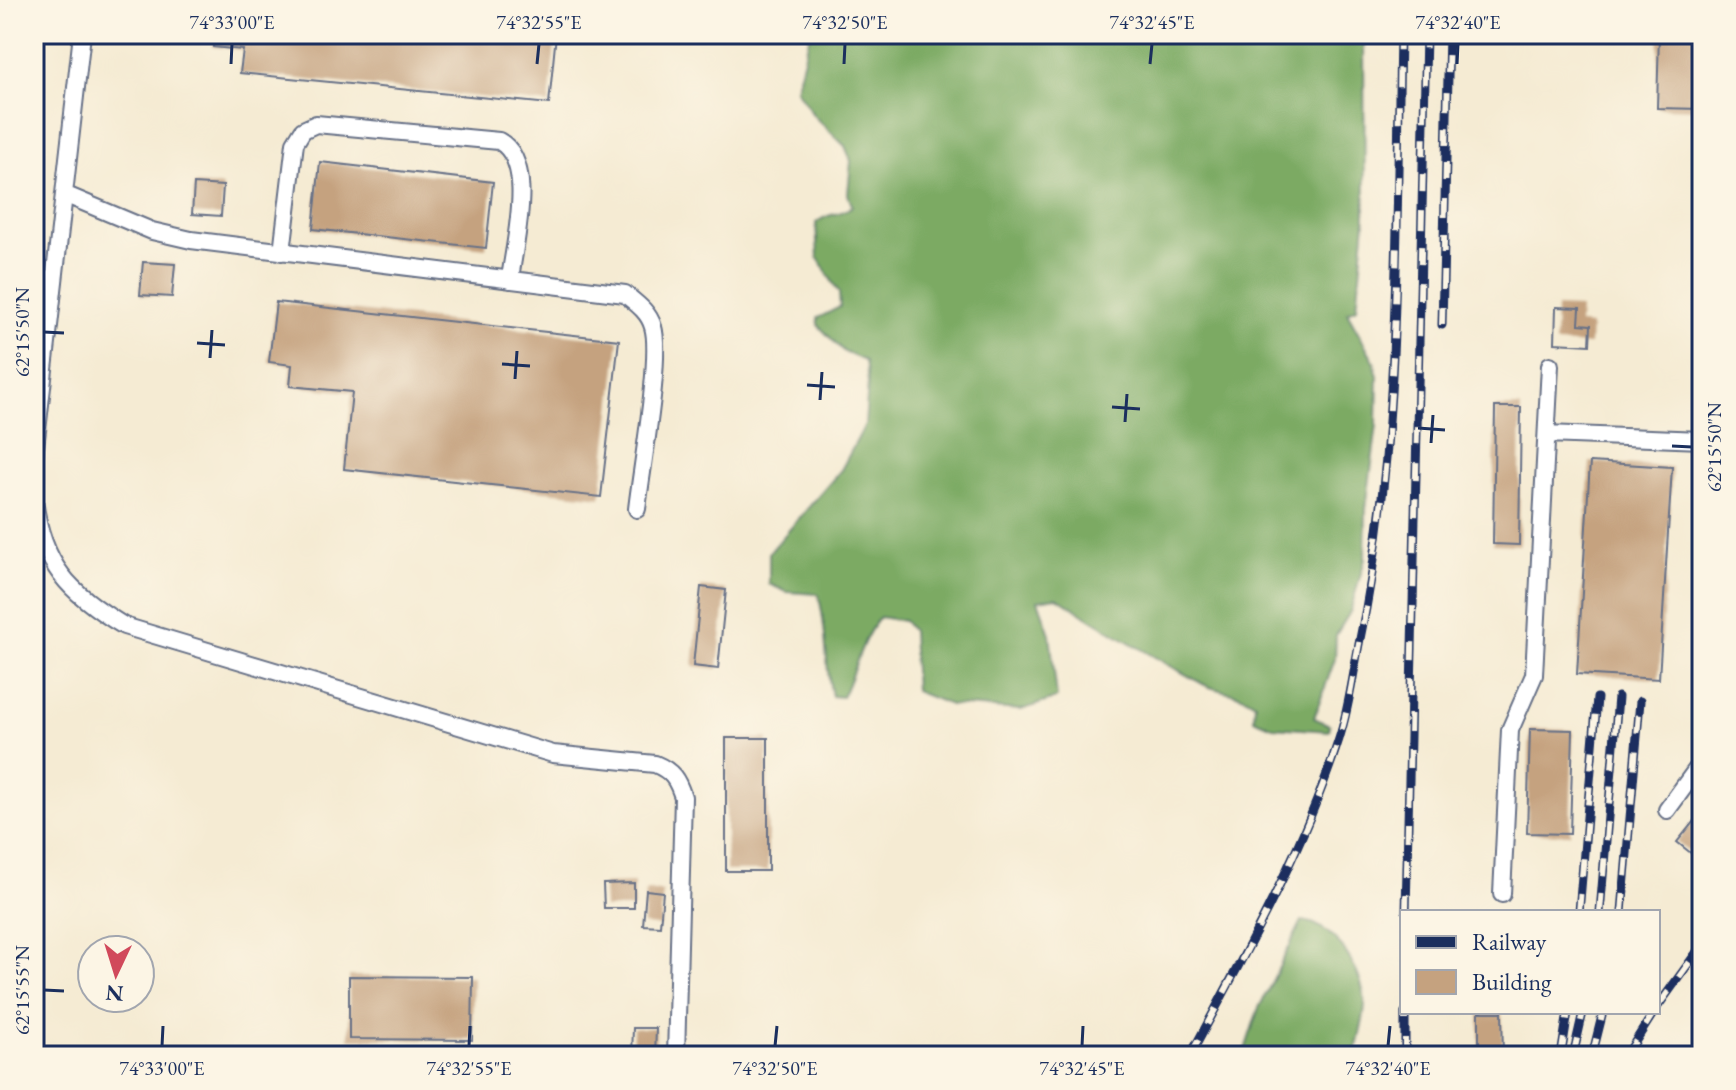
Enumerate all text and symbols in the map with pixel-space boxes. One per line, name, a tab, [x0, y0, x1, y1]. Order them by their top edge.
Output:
text: 74°33'00"E	[189, 9, 275, 35]
text: 74°32'55"E	[496, 9, 582, 35]
text: 74°32'50"E	[802, 9, 888, 35]
text: 74°32'45"E	[1109, 9, 1195, 35]
text: 74°32'40"E	[1415, 9, 1501, 35]
text: 62°15'50"N	[9, 287, 35, 377]
text: 62°15'50"N	[1701, 402, 1727, 492]
legend	[1400, 910, 1660, 1014]
text: Railway	[1472, 926, 1547, 957]
north arrow	[76, 934, 156, 1014]
text: 62°15'55"N	[9, 945, 35, 1035]
text: Building	[1472, 966, 1552, 997]
text: N	[105, 978, 125, 1009]
text: 74°33'00"E	[119, 1055, 205, 1081]
text: 74°32'55"E	[426, 1055, 512, 1081]
text: 74°32'50"E	[732, 1055, 818, 1081]
text: 74°32'45"E	[1039, 1055, 1125, 1081]
text: 74°32'40"E	[1345, 1055, 1431, 1081]

